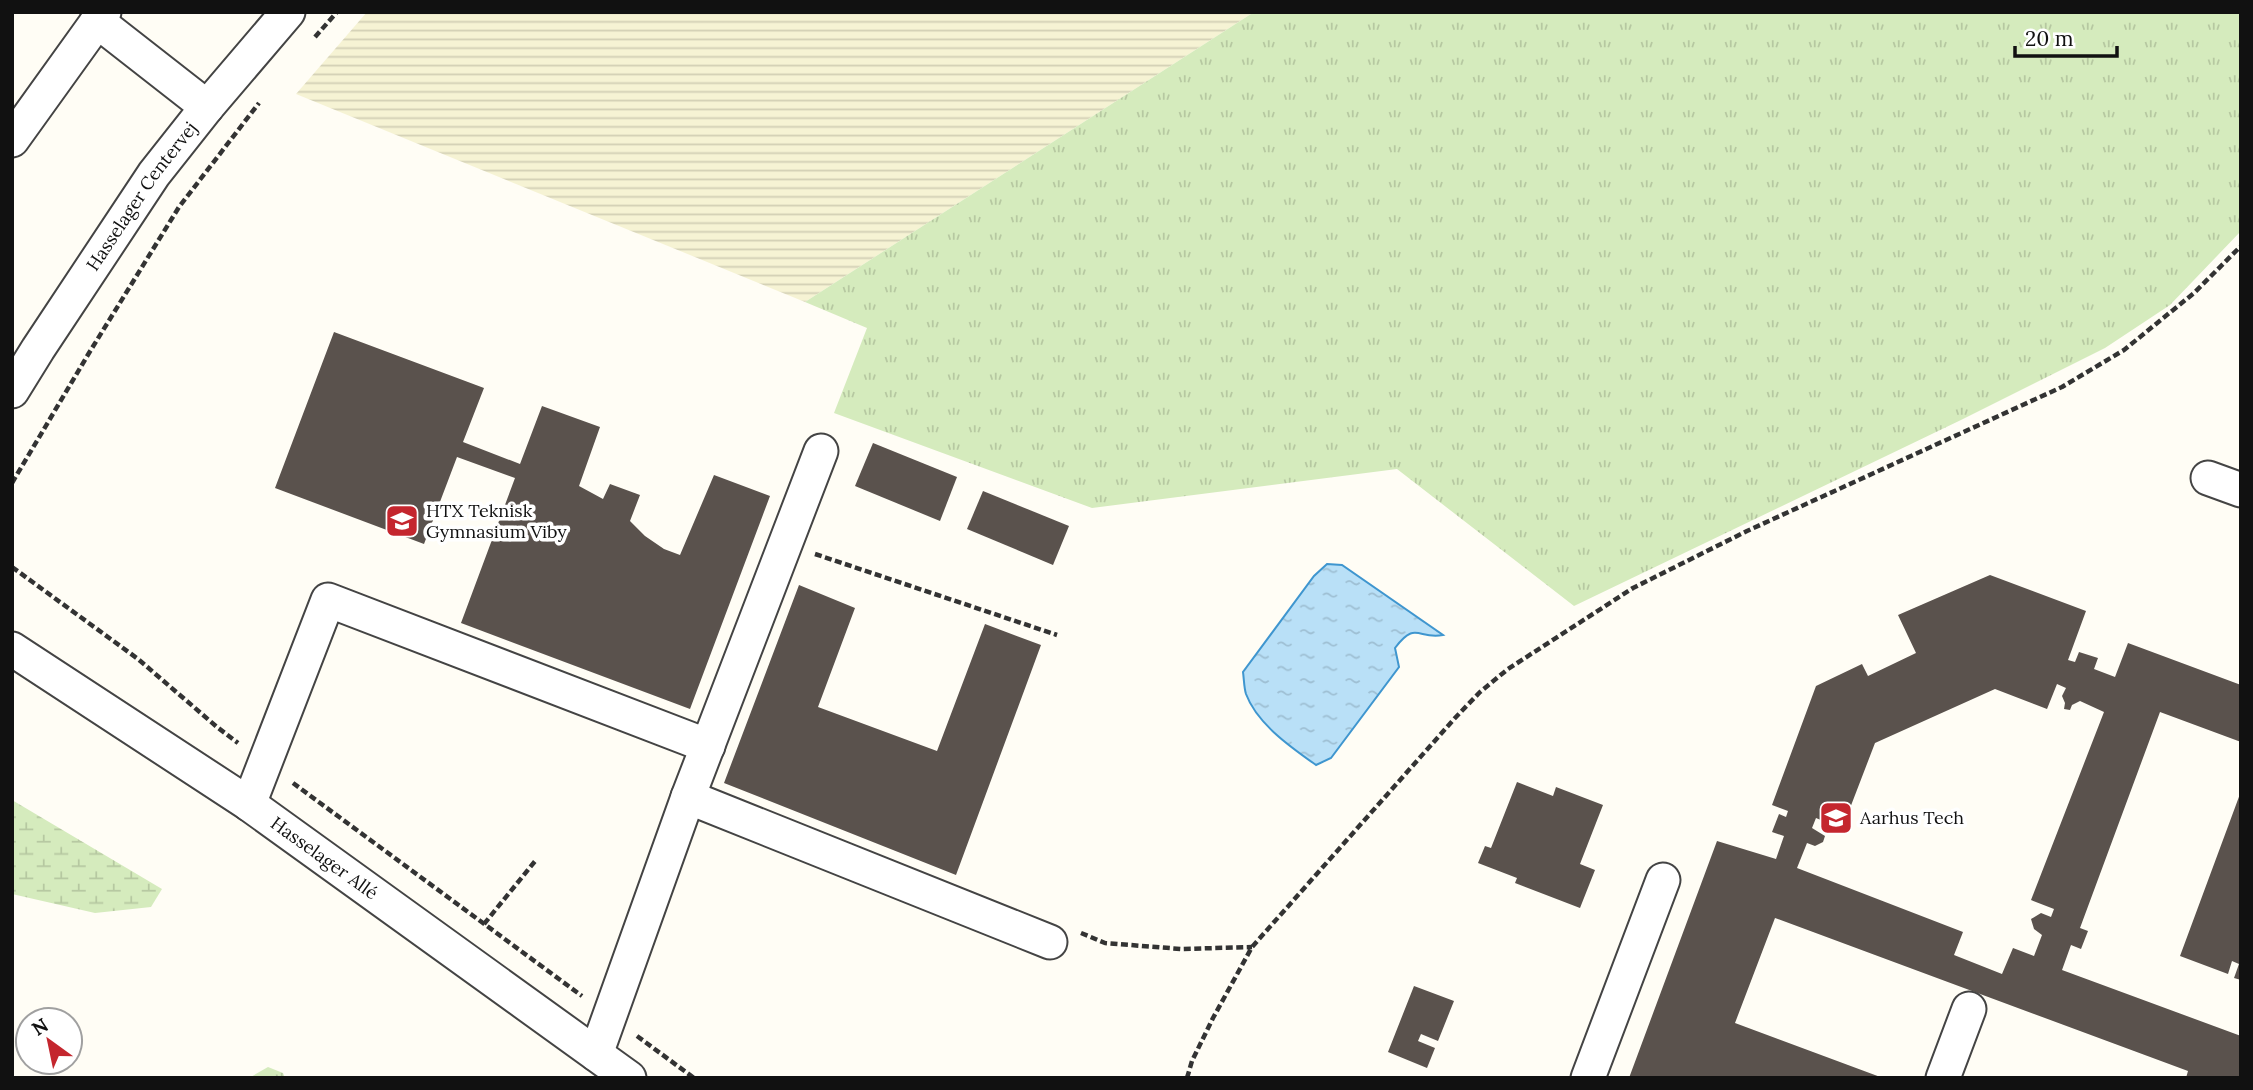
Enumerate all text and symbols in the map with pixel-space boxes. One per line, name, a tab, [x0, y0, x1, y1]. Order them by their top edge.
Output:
scale bar	[2015, 14, 2116, 58]
text: 20 m	[2025, 25, 2074, 52]
street label: Hasselager Centervej	[81, 117, 202, 275]
place label: HTX Teknisk Gymnasium Viby	[426, 499, 567, 543]
school or university icon: HTX Teknisk Gymnasium Viby	[383, 502, 421, 540]
school or university icon: Aarhus Tech	[1817, 799, 1855, 837]
place label: Aarhus Tech	[1859, 806, 1964, 829]
street label: Hasselager Allé	[266, 811, 383, 904]
north arrow	[14, 1006, 84, 1076]
text: N	[27, 1013, 53, 1041]

